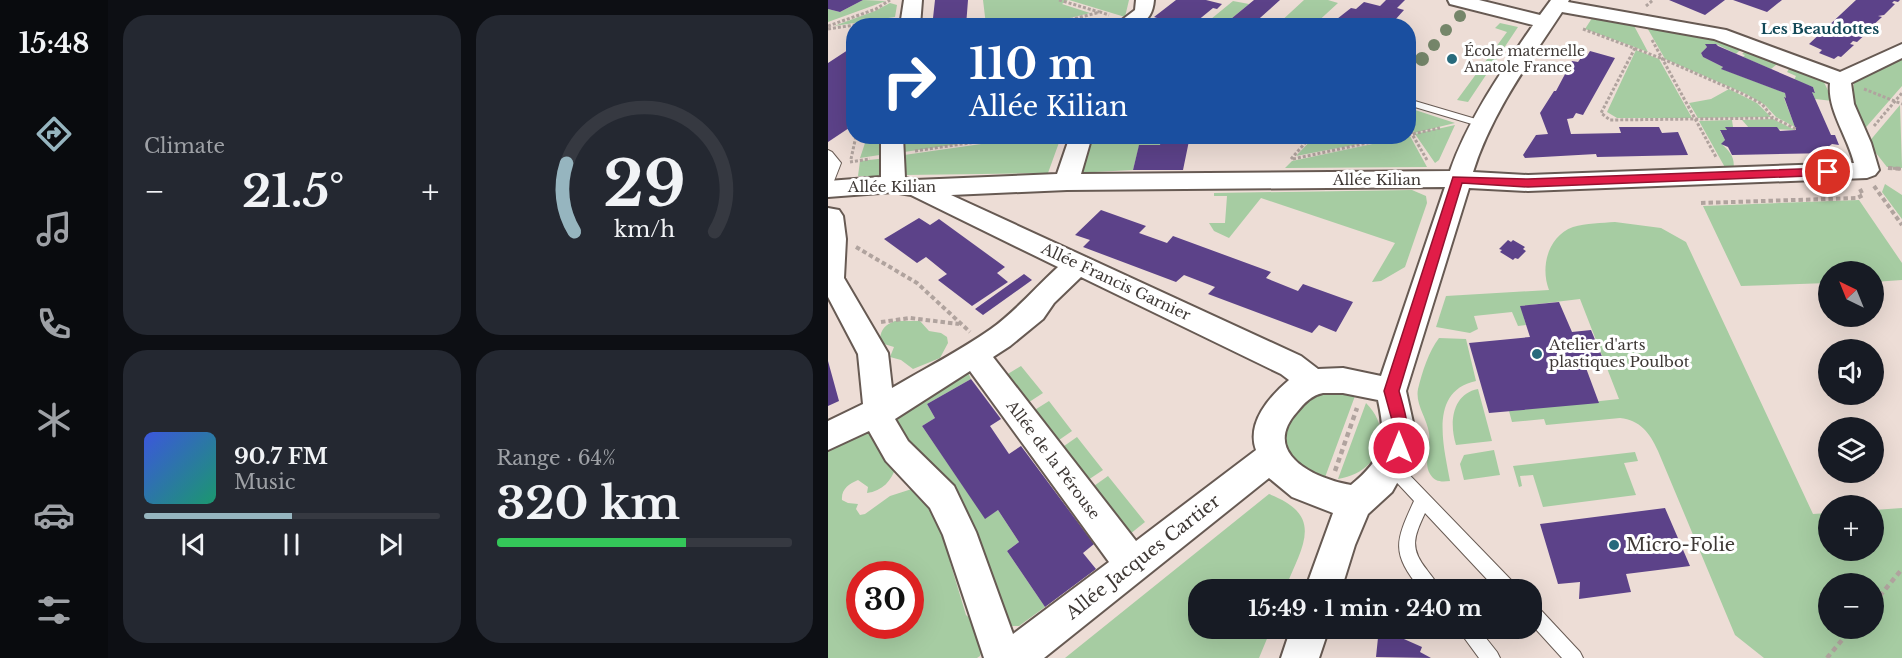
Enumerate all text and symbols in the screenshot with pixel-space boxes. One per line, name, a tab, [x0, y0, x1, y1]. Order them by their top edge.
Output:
district label: Les Beaudottes	[1761, 19, 1879, 38]
text: 15:48	[19, 27, 89, 60]
text: 110 m	[969, 38, 1095, 90]
icon: right	[870, 42, 948, 120]
place label: École maternelle Anatole France	[1463, 42, 1585, 76]
marker: École maternelle Anatole France	[1445, 52, 1459, 66]
text: Allée Kilian	[969, 90, 1128, 123]
icon: directions	[33, 113, 75, 155]
text: Climate	[144, 134, 225, 158]
text: 29	[603, 145, 686, 223]
pin	[1802, 146, 1853, 197]
icon: arrive	[1811, 155, 1844, 188]
text: 21.5°	[242, 163, 344, 219]
street label: Allée Kilian	[1332, 170, 1421, 189]
text: −	[144, 171, 165, 212]
text: +	[421, 171, 439, 212]
street label: Allée Kilian	[847, 177, 936, 196]
icon: music	[33, 208, 75, 250]
text: km/h	[614, 216, 675, 243]
street label: Allée Francis Garnier	[1038, 238, 1195, 325]
north arrow	[1818, 261, 1884, 327]
map controls	[1818, 261, 1884, 639]
icon: phone	[33, 303, 75, 345]
place label: Atelier d'arts plastiques Poulbot	[1548, 335, 1690, 371]
button: sound	[1818, 339, 1884, 405]
marker: Atelier d'arts plastiques Poulbot	[1530, 347, 1544, 361]
street label: Allée de la Pérouse	[1002, 396, 1104, 523]
icon: climate	[33, 399, 75, 441]
position arrow	[1367, 416, 1431, 480]
button: layers	[1818, 417, 1884, 483]
text: 90.7 FM	[234, 443, 328, 470]
text: Range · 64%	[497, 446, 616, 470]
text: Music	[234, 470, 295, 494]
text: 320 km	[497, 475, 680, 531]
street label: Allée Jacques Cartier	[1061, 490, 1225, 625]
icon: car	[33, 494, 75, 536]
button: +	[1818, 495, 1884, 561]
icon: previous	[177, 528, 210, 561]
icon: pause	[275, 528, 308, 561]
icon: next	[374, 528, 407, 561]
place label: Micro-Folie	[1626, 534, 1735, 556]
marker: Micro-Folie	[1607, 538, 1621, 552]
speed limit sign: 30	[846, 561, 924, 639]
button: −	[1818, 573, 1884, 639]
icon: filters	[33, 589, 75, 631]
text: 15:49 · 1 min · 240 m	[1248, 595, 1482, 622]

